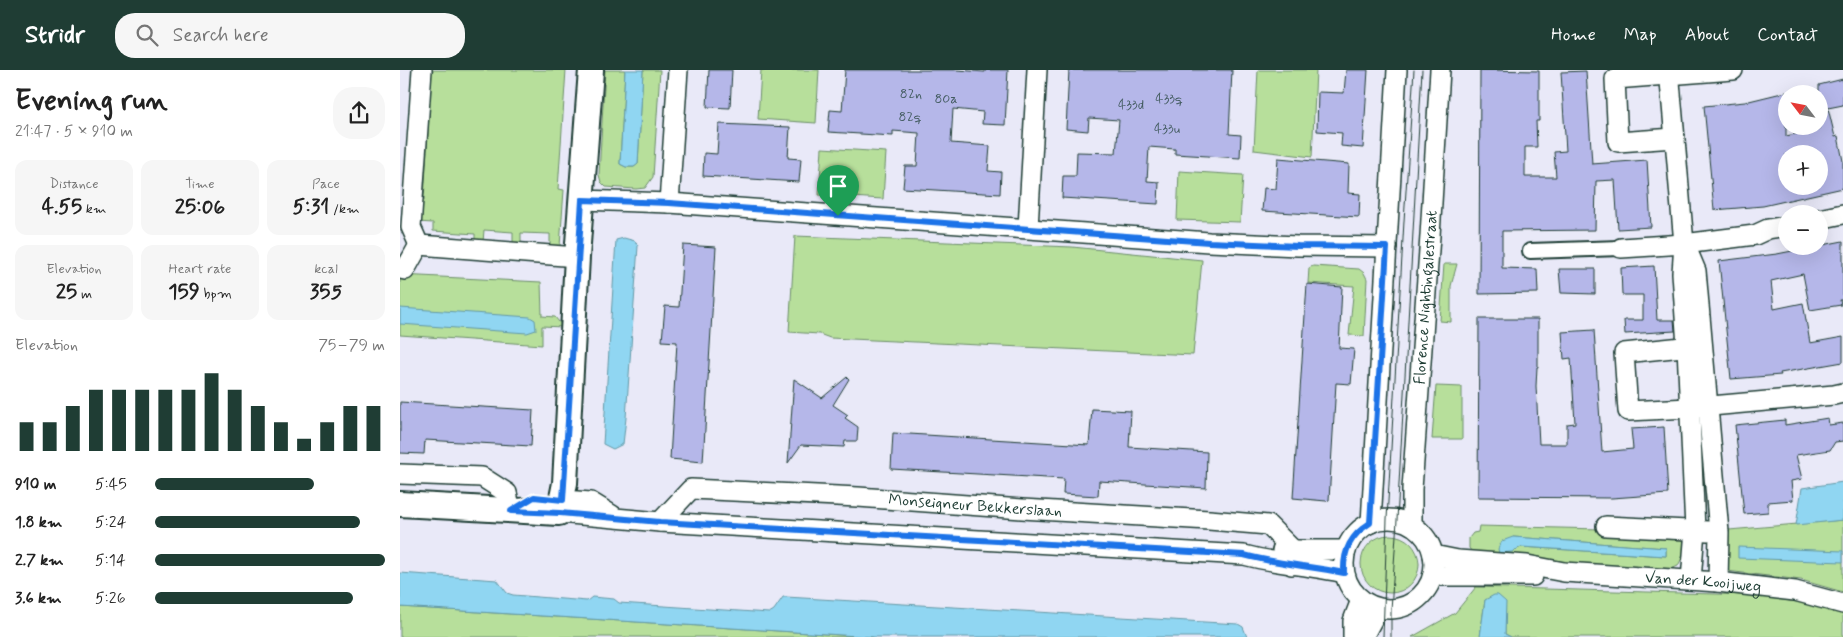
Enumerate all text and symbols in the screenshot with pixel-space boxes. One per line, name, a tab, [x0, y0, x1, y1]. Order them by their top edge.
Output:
search box	[115, 13, 465, 58]
text: Stridr	[25, 20, 85, 51]
icon: search	[133, 21, 161, 49]
text: Search here	[173, 23, 269, 48]
text: Home	[1551, 23, 1596, 47]
text: Map	[1624, 23, 1657, 47]
text: About	[1685, 23, 1729, 47]
text: Contact	[1757, 23, 1818, 47]
text: Evening run	[15, 83, 168, 120]
house number: 82n	[900, 85, 922, 103]
north arrow	[1778, 85, 1828, 135]
map controls	[1778, 85, 1828, 255]
button: share	[333, 87, 385, 139]
house number: 80a	[934, 90, 958, 108]
house number: 433q	[1155, 90, 1183, 108]
house number: 433d	[1118, 96, 1144, 114]
house number: 82q	[899, 108, 922, 126]
house number: 433u	[1154, 120, 1180, 138]
text: 21:47 · 5 × 910 m	[15, 121, 133, 142]
button: +	[1778, 145, 1828, 195]
pin	[817, 165, 859, 216]
icon: arrive	[824, 172, 852, 200]
text: Distance	[49, 175, 99, 193]
text: Time	[185, 175, 215, 193]
text: Pace	[312, 175, 340, 193]
text: 4.55	[42, 193, 82, 221]
text: 25:06	[175, 193, 225, 221]
text: 5:31	[292, 193, 329, 221]
text: km	[82, 200, 106, 218]
text: /km	[329, 200, 360, 218]
button: −	[1778, 205, 1828, 255]
street label: Florence Nightingalestraat	[1409, 210, 1442, 385]
text: Elevation	[46, 260, 102, 278]
text: Heart rate	[169, 260, 231, 278]
text: kcal	[314, 260, 338, 278]
text: 25	[56, 278, 77, 306]
text: 159	[168, 278, 200, 306]
text: 355	[310, 278, 342, 306]
text: m	[77, 285, 92, 303]
text: bpm	[200, 285, 232, 303]
text: Elevation	[15, 335, 78, 356]
text: 75–79 m	[318, 335, 385, 356]
text: 910 m	[15, 474, 56, 495]
text: 5:45	[95, 474, 127, 495]
street label: Monseigneur Bekkerslaan	[888, 489, 1063, 522]
text: 1.8 km	[15, 512, 62, 533]
text: 5:24	[95, 512, 126, 533]
text: 2.7 km	[15, 550, 64, 571]
text: 5:14	[95, 550, 126, 571]
street label: Van der Kooijweg	[1644, 567, 1763, 598]
text: 3.6 km	[15, 588, 61, 609]
text: 5:26	[95, 588, 126, 609]

